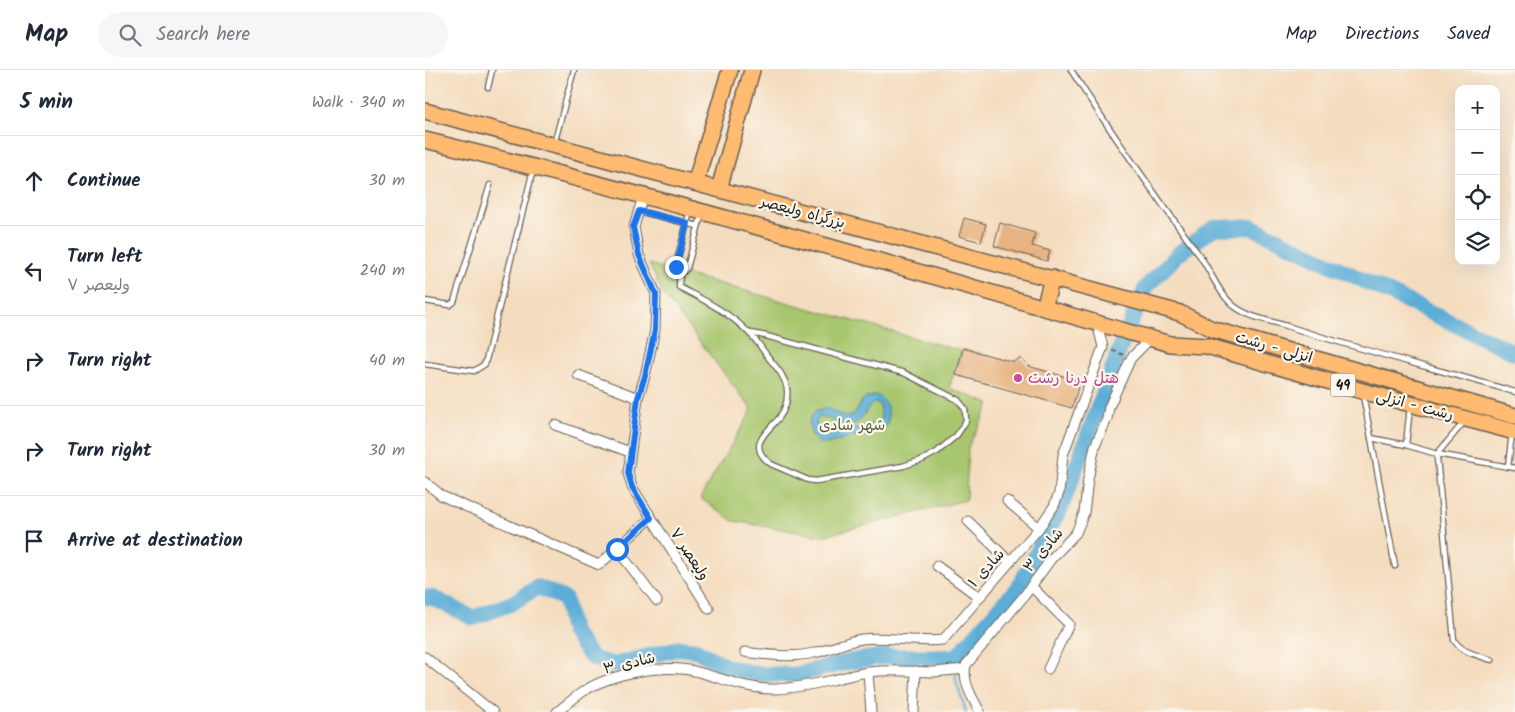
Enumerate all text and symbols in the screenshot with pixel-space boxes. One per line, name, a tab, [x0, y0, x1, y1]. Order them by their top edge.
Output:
search box	[98, 12, 448, 57]
text: Map	[25, 15, 68, 54]
text: Search here	[156, 20, 250, 50]
text: Map	[1285, 20, 1317, 49]
text: Directions	[1345, 20, 1419, 49]
text: Saved	[1447, 20, 1490, 49]
icon: search	[116, 21, 144, 49]
map controls	[1455, 85, 1500, 265]
button: +	[1455, 85, 1500, 130]
text: 5 min	[20, 86, 73, 119]
text: Walk · 340 m	[312, 90, 405, 115]
button: −	[1455, 130, 1500, 175]
text: Continue	[67, 166, 140, 196]
icon: ahead	[20, 167, 48, 195]
text: 30 m	[369, 168, 405, 193]
button: locate	[1455, 175, 1500, 220]
street label: بزرگراه ولیعصر	[756, 190, 848, 236]
button: layers	[1455, 220, 1500, 265]
text: Turn left	[67, 242, 142, 272]
route end	[665, 256, 688, 279]
icon: left	[20, 257, 48, 285]
text: 240 m	[360, 258, 405, 283]
text: ولیعصر ۷	[67, 273, 130, 298]
street label: انزلی - رشت	[1232, 325, 1315, 370]
text: Turn right	[67, 346, 152, 376]
icon: right	[20, 347, 48, 375]
text: 40 m	[369, 348, 405, 373]
place label: هتل درنا رشت	[1028, 367, 1119, 391]
marker: هتل درنا رشت	[1012, 372, 1024, 384]
road number: 49	[1331, 374, 1355, 396]
street label: رشت - انزلی	[1373, 384, 1456, 428]
park label: شهر شادی	[819, 414, 885, 438]
text: Turn right	[67, 436, 152, 466]
icon: right	[20, 437, 48, 465]
text: 30 m	[369, 438, 405, 463]
street label: ولیعصر ۷	[663, 523, 715, 586]
street label: شادی ۳	[1018, 523, 1070, 579]
text: Arrive at destination	[67, 526, 243, 556]
icon: arrive	[20, 527, 48, 555]
route start	[606, 538, 629, 561]
street label: شادی ۱	[963, 544, 1011, 594]
street label: شادی ۳	[601, 646, 658, 682]

